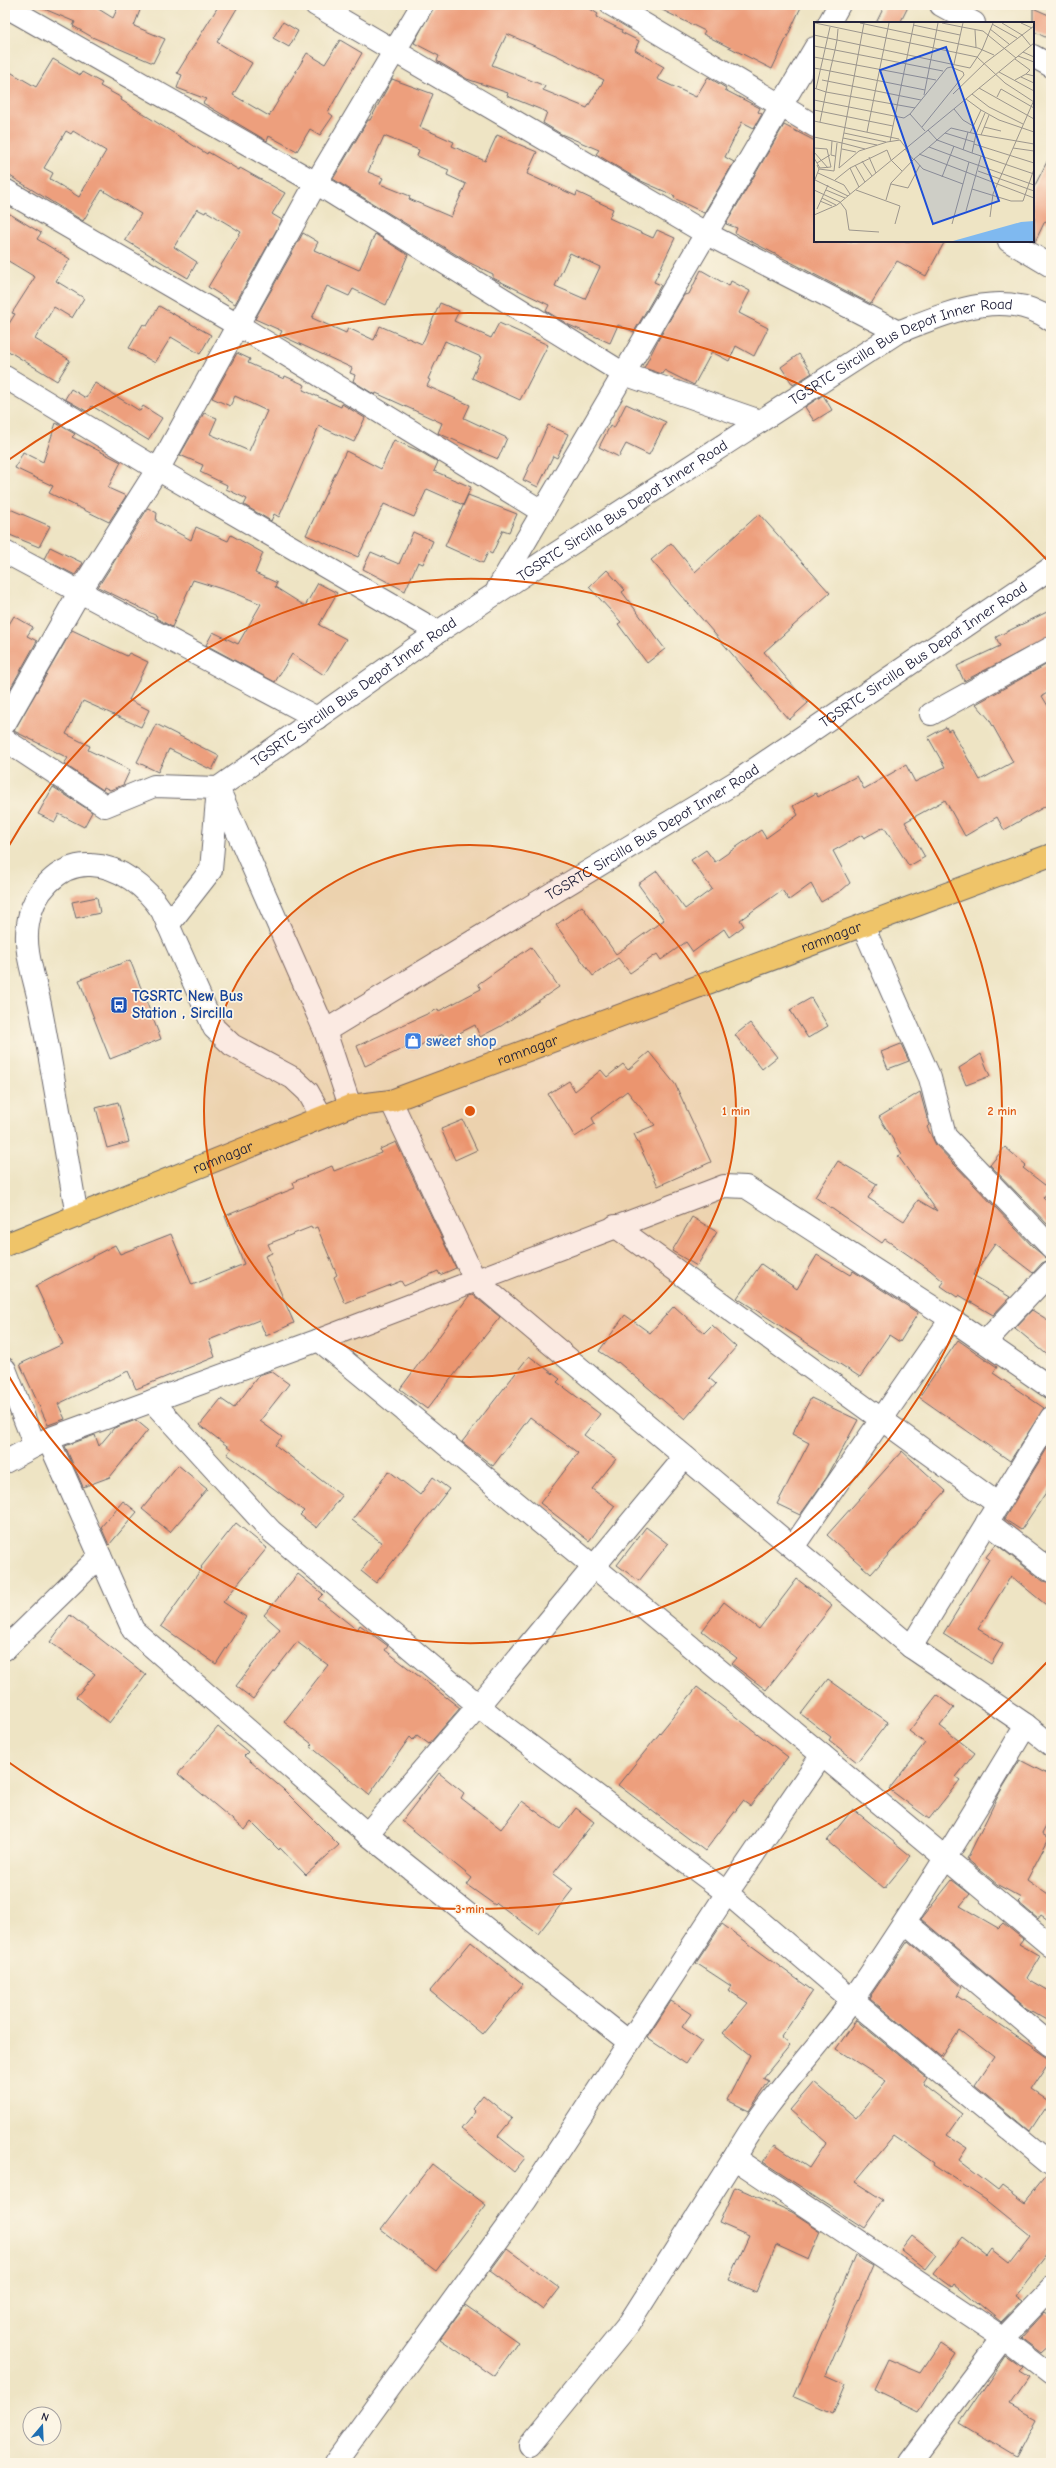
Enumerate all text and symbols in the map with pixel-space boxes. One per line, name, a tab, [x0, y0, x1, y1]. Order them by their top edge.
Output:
inset map	[814, 22, 1034, 242]
street label: TGSRTC Sircilla Bus Depot Inner Road	[786, 295, 1013, 409]
street label: TGSRTC Sircilla Bus Depot Inner Road	[514, 436, 731, 586]
street label: TGSRTC Sircilla Bus Depot Inner Road	[816, 578, 1031, 732]
street label: TGSRTC Sircilla Bus Depot Inner Road	[248, 613, 460, 771]
street label: TGSRTC Sircilla Bus Depot Inner Road	[542, 760, 763, 904]
street label: ramnagar	[798, 917, 864, 956]
place label: TGSRTC New Bus Station , Sircilla	[132, 987, 243, 1022]
bus stop icon: TGSRTC New Bus Station , Sircilla	[109, 995, 129, 1015]
shop icon: sweet shop	[403, 1031, 423, 1051]
street label: ramnagar	[495, 1031, 561, 1070]
place label: sweet shop	[426, 1032, 497, 1050]
centre of rings	[463, 1104, 477, 1118]
text: 1 min	[722, 1104, 750, 1118]
text: 2 min	[987, 1104, 1017, 1118]
street label: ramnagar	[190, 1137, 256, 1177]
text: 3 min	[455, 1902, 485, 1916]
north arrow	[22, 2406, 62, 2446]
text: N	[40, 2410, 51, 2424]

